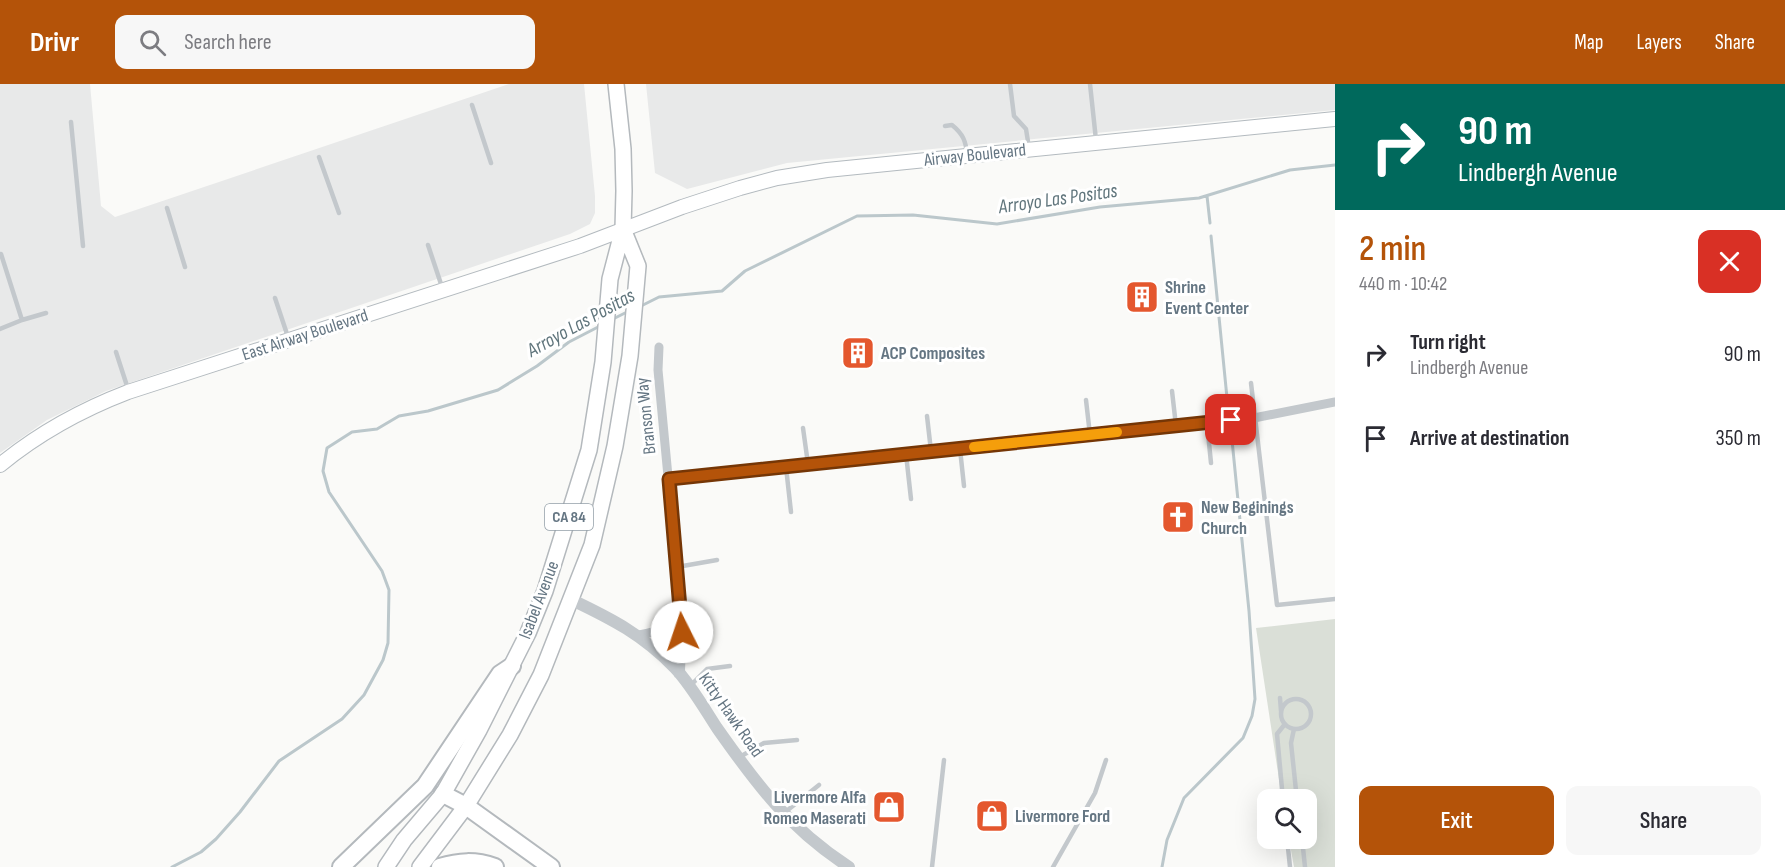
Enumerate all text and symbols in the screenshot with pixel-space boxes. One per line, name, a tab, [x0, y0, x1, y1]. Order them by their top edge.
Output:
search box	[115, 15, 535, 69]
text: Drivr	[30, 26, 79, 59]
icon: search	[136, 26, 169, 59]
text: Search here	[184, 29, 272, 56]
text: Map	[1574, 30, 1603, 55]
text: Layers	[1636, 30, 1682, 55]
text: Share	[1715, 30, 1755, 55]
text: 90 m	[1458, 106, 1532, 157]
icon: right	[1359, 108, 1437, 186]
street label: Airway Boulevard	[922, 139, 1027, 171]
text: Lindbergh Avenue	[1458, 157, 1618, 189]
water label: Arroyo Las Positas	[996, 179, 1119, 219]
text: 2 min	[1359, 228, 1426, 271]
button: close	[1698, 230, 1761, 293]
text: 440 m · 10:42	[1359, 272, 1447, 296]
place label: Shrine Event Center	[1165, 277, 1249, 319]
building icon: Shrine Event Center	[1124, 279, 1160, 315]
water label: Arroyo Las Positas	[522, 284, 639, 363]
street label: East Airway Boulevard	[239, 305, 371, 365]
text: Turn right	[1410, 329, 1486, 356]
building icon: ACP Composites	[840, 335, 876, 371]
icon: right	[1359, 338, 1392, 371]
text: 90 m	[1724, 341, 1761, 368]
place label: ACP Composites	[880, 343, 985, 364]
text: Lindbergh Avenue	[1410, 356, 1528, 380]
street label: Branson Way	[632, 377, 660, 455]
pin	[1205, 394, 1256, 445]
icon: arrive	[1214, 403, 1247, 436]
icon: arrive	[1359, 422, 1392, 455]
text: Arrive at destination	[1410, 425, 1569, 452]
text: 350 m	[1716, 425, 1761, 452]
place label: New Beginings Church	[1201, 497, 1294, 539]
church icon: New Beginings Church	[1160, 499, 1196, 535]
road number: CA 84	[545, 504, 593, 530]
street label: Isabel Avenue	[515, 558, 563, 642]
position arrow	[650, 600, 714, 664]
street label: Kitty Hawk Road	[694, 669, 768, 761]
button: Exit	[1359, 786, 1554, 855]
button: Share	[1566, 786, 1761, 855]
place label: Livermore Alfa Romeo Maserati	[764, 787, 866, 829]
shop icon: Livermore Alfa Romeo Maserati	[871, 789, 907, 825]
map controls	[1257, 789, 1317, 849]
button: search	[1257, 789, 1317, 849]
shop icon: Livermore Ford	[974, 798, 1010, 834]
place label: Livermore Ford	[1015, 806, 1110, 827]

